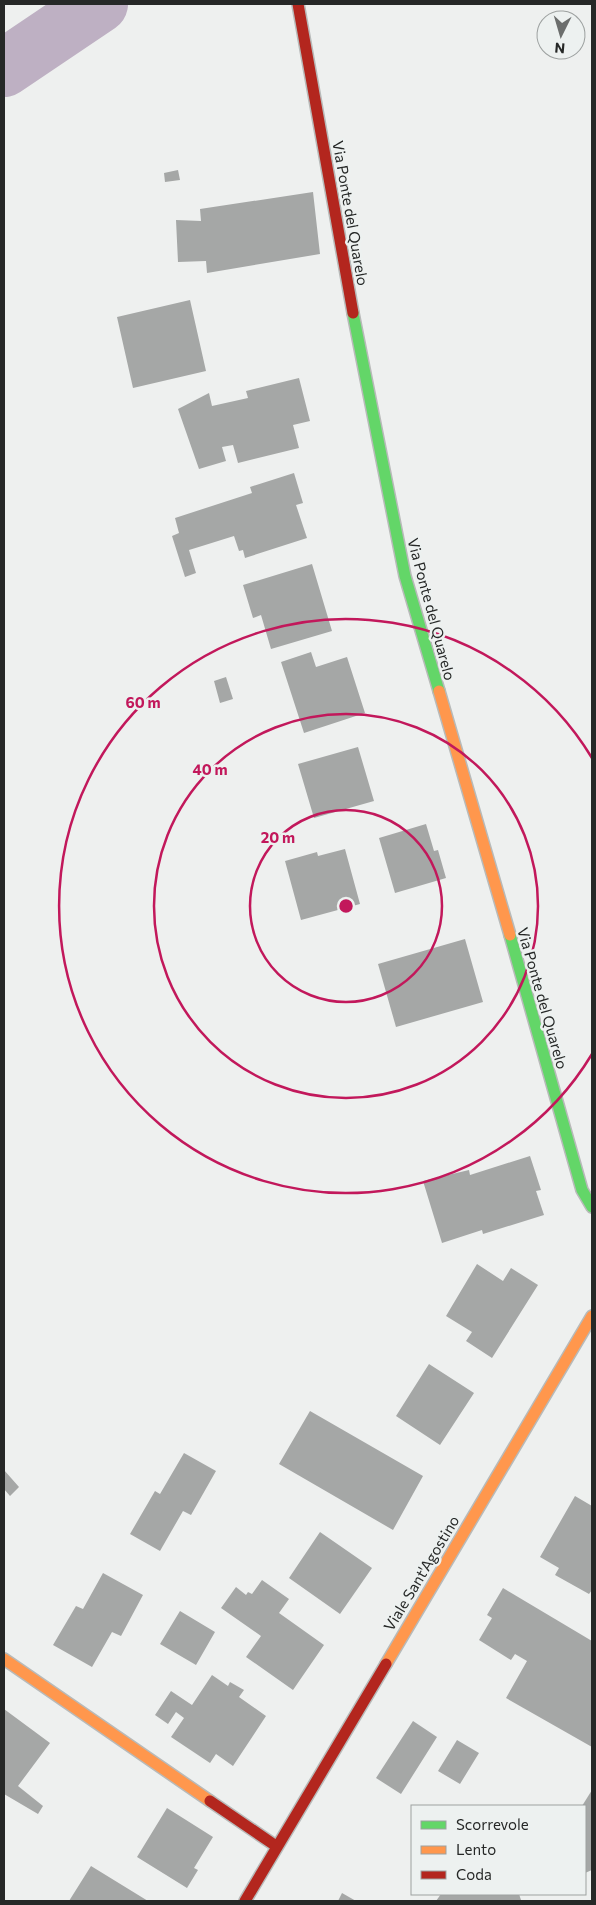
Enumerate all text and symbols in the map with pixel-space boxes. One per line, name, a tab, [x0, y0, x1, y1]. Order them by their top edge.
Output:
north arrow	[536, 10, 586, 60]
text: N	[554, 40, 566, 57]
street label: Via Ponte del Quarelo	[329, 139, 373, 287]
street label: Via Ponte del Quarelo	[404, 536, 460, 682]
text: 60 m	[125, 693, 161, 711]
text: 40 m	[192, 760, 228, 778]
text: 20 m	[261, 828, 295, 846]
centre of rings	[337, 897, 355, 915]
street label: Via Ponte del Quarelo	[514, 925, 572, 1071]
street label: Viale Sant'Agostino	[379, 1512, 463, 1634]
legend	[411, 1805, 586, 1895]
text: Scorrevole	[456, 1815, 529, 1833]
text: Lento	[456, 1840, 496, 1858]
text: Coda	[456, 1865, 492, 1883]

